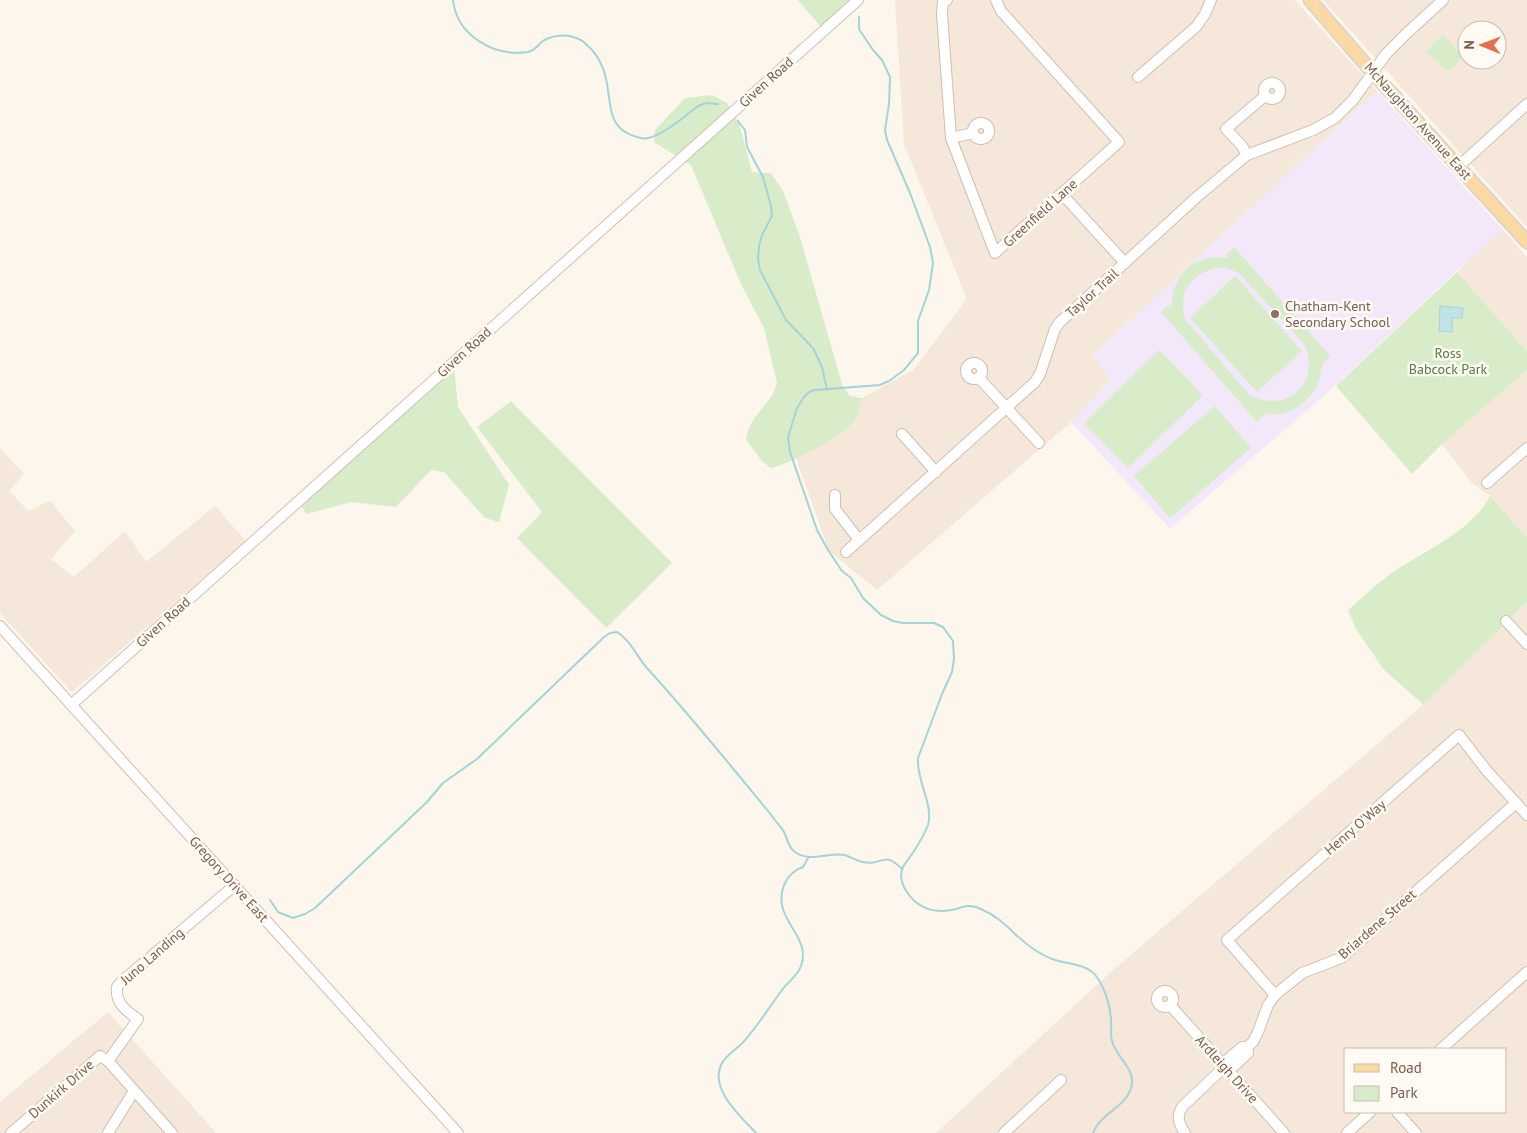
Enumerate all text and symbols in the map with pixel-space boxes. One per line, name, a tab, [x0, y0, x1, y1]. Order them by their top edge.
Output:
north arrow	[1457, 20, 1507, 70]
text: N	[1460, 40, 1478, 50]
street label: Given Road	[735, 53, 797, 111]
street label: McNaughton Avenue East	[1360, 58, 1476, 184]
street label: Greenfield Lane	[999, 175, 1081, 251]
street label: Taylor Trail	[1062, 264, 1122, 322]
place label: Chatham-Kent Secondary School	[1285, 297, 1390, 331]
marker: Chatham-Kent Secondary School	[1269, 308, 1281, 320]
street label: Given Road	[433, 323, 495, 381]
park label: Ross Babcock Park	[1409, 344, 1487, 378]
street label: Given Road	[132, 593, 194, 651]
street label: Henry O'Way	[1320, 795, 1390, 859]
street label: Gregory Drive East	[185, 832, 273, 926]
street label: Briardene Street	[1334, 885, 1420, 963]
street label: Juno Landing	[116, 923, 188, 989]
street label: Ardleigh Drive	[1192, 1031, 1262, 1107]
legend	[1344, 1048, 1507, 1113]
street label: Dunkirk Drive	[25, 1056, 97, 1122]
text: Road	[1390, 1058, 1422, 1077]
text: Park	[1390, 1083, 1418, 1102]

